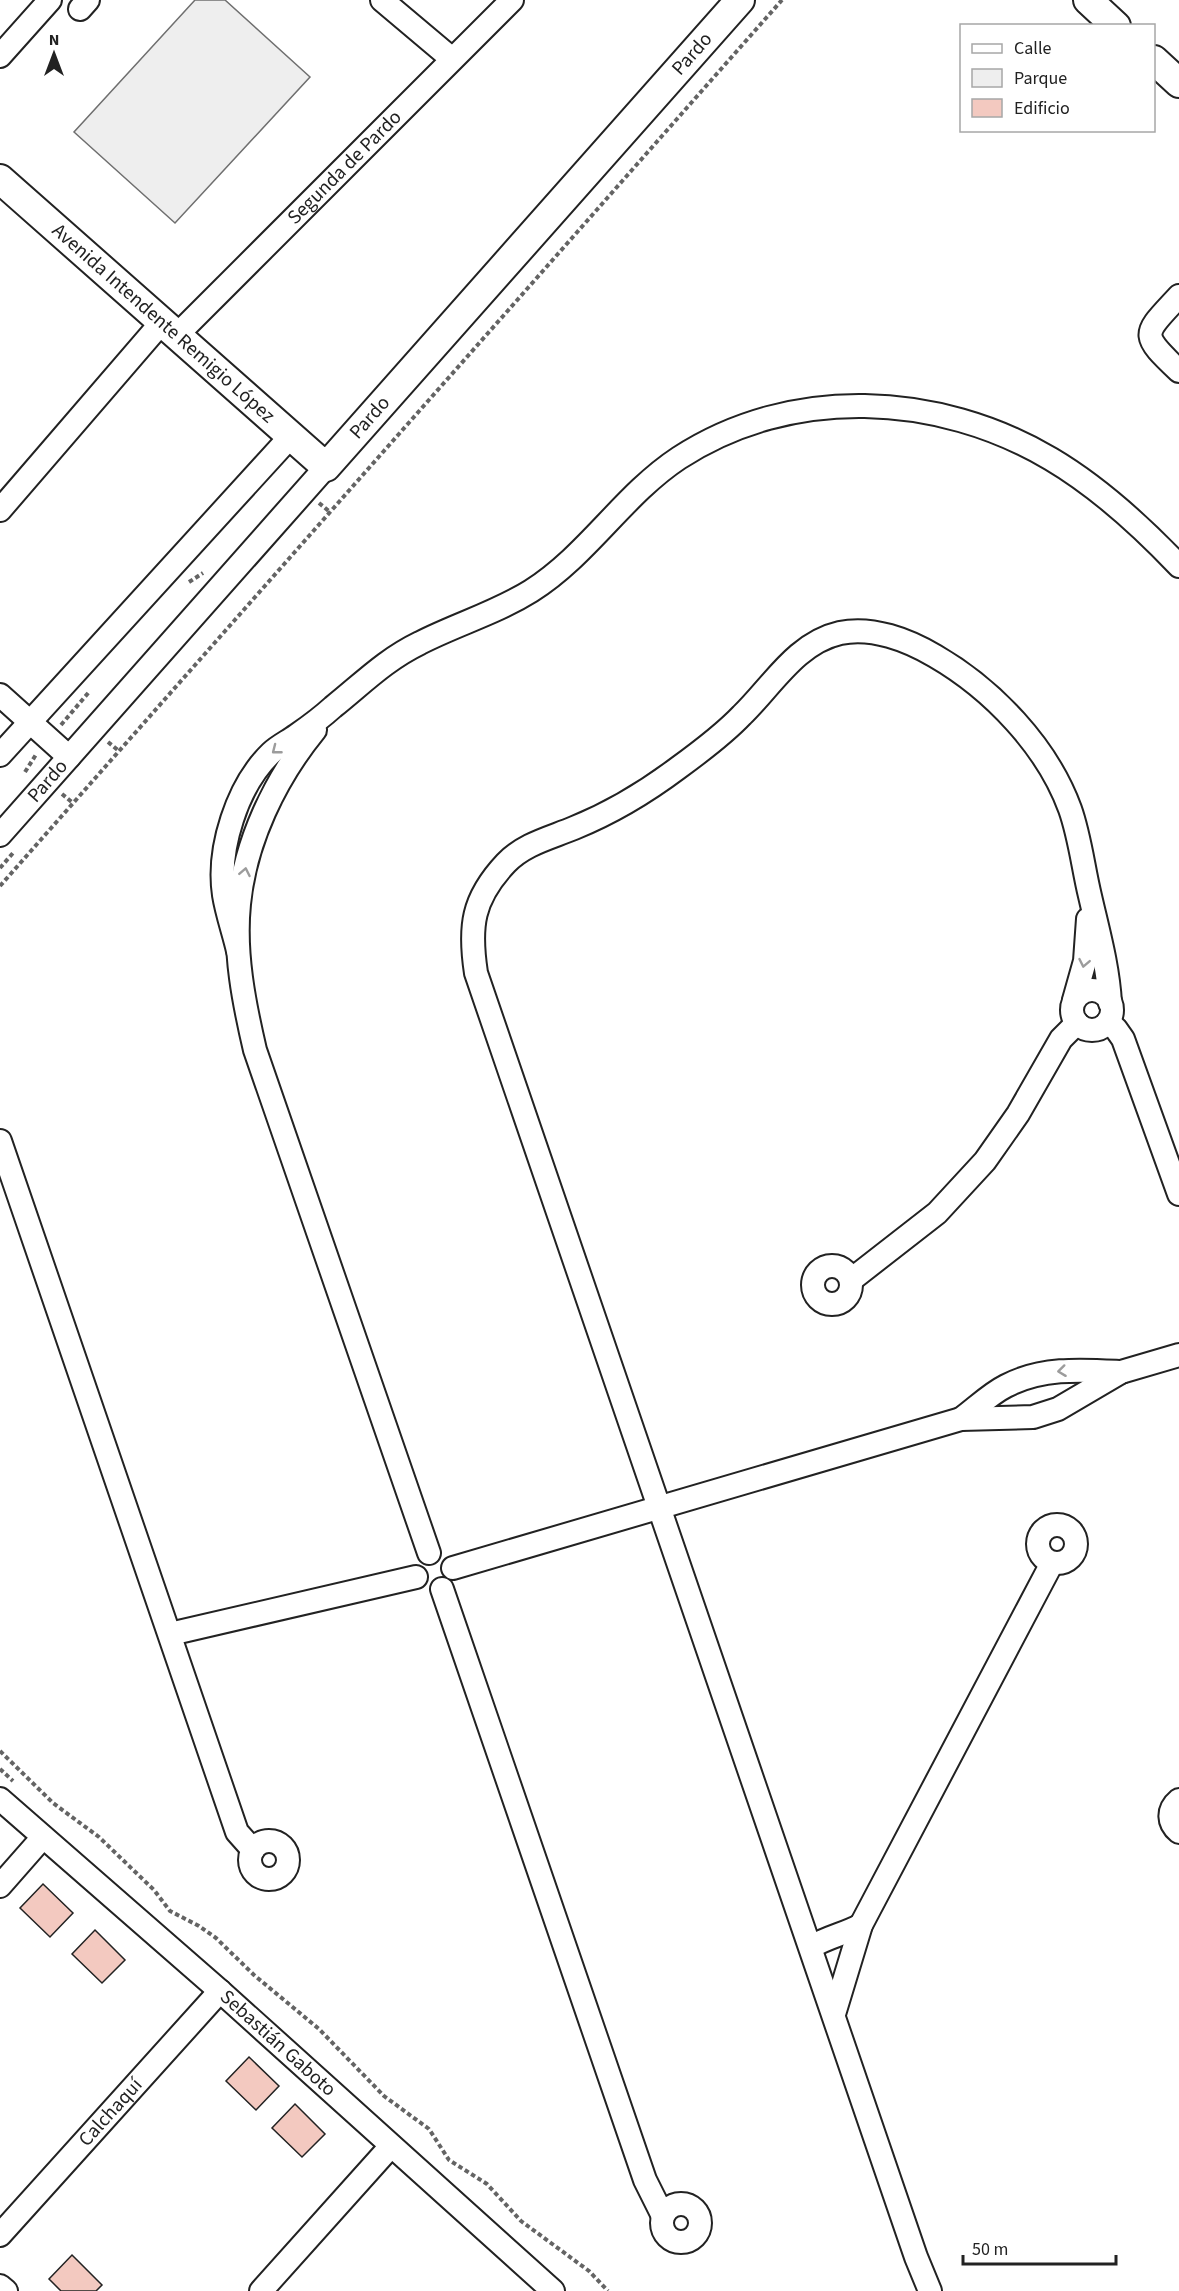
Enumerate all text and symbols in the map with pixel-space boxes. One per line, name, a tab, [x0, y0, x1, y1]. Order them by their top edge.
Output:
north arrow	[24, 24, 84, 84]
legend	[960, 24, 1155, 132]
street label: Pardo	[665, 26, 719, 82]
text: N	[49, 29, 59, 51]
text: Calle	[1014, 36, 1052, 61]
text: Parque	[1014, 66, 1067, 91]
text: Edificio	[1014, 96, 1070, 121]
street label: Segunda de Pardo	[281, 104, 408, 231]
street label: Avenida Intendente Remigio López	[46, 217, 281, 430]
street label: Pardo	[343, 390, 397, 445]
one-way arrow	[272, 742, 283, 753]
street label: Pardo	[21, 753, 75, 809]
one-way arrow	[238, 867, 251, 877]
one-way arrow	[1078, 958, 1091, 968]
one-way arrow	[1058, 1364, 1067, 1376]
street label: Sebastián Gaboto	[214, 1983, 342, 2103]
street label: Calchaquí	[72, 2071, 150, 2153]
scale bar	[963, 2228, 1116, 2266]
text: 50 m	[972, 2237, 1008, 2262]

